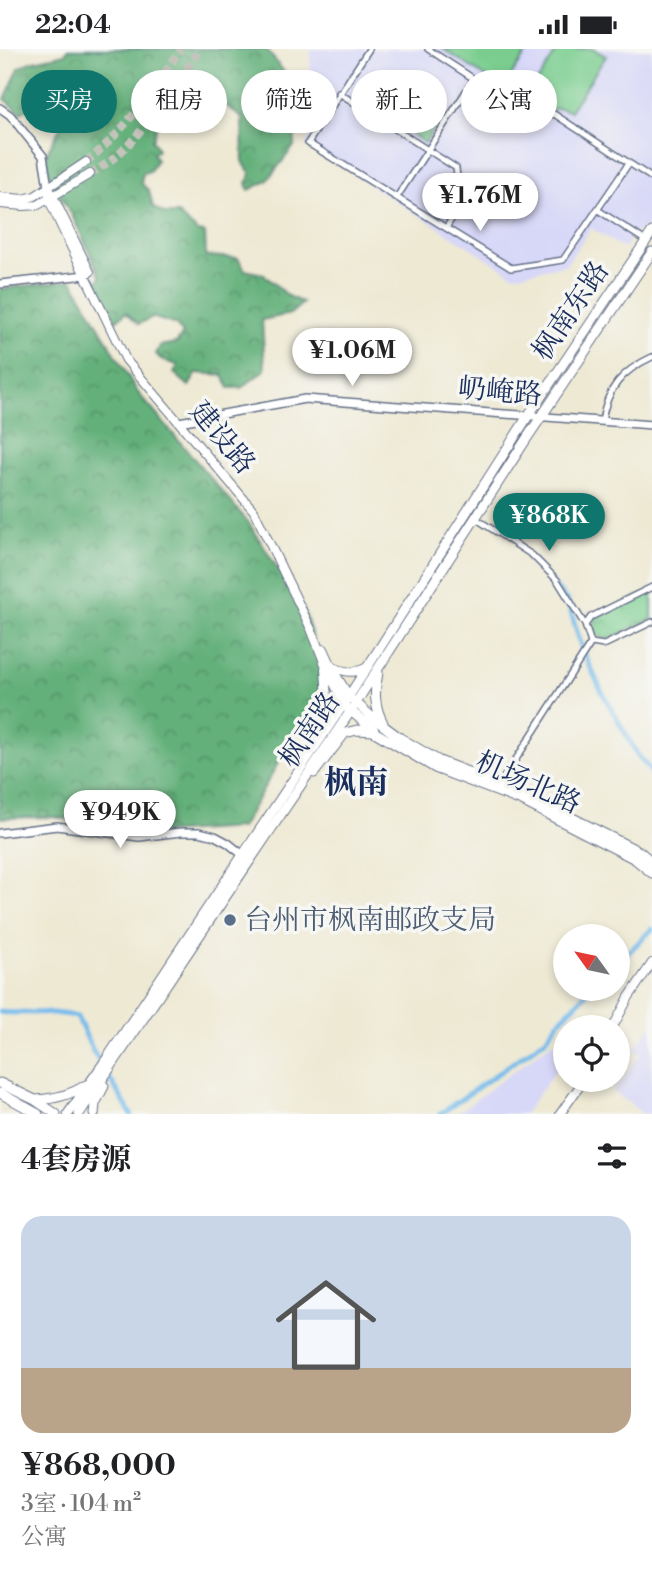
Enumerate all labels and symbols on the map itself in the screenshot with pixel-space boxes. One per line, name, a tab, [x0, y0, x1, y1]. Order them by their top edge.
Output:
pin: ¥1.76M	[423, 173, 537, 233]
street label: 枫南东路	[525, 255, 617, 367]
pin: ¥1.06M	[295, 329, 409, 388]
street label: 屷崦路	[457, 371, 543, 413]
street label: 建设路	[182, 395, 262, 481]
pin: ¥868K	[500, 493, 598, 553]
street label: 枫南路	[272, 685, 348, 775]
street label: 机场北路	[470, 744, 586, 822]
district label: 枫南	[324, 763, 388, 803]
pin: ¥949K	[71, 791, 169, 850]
place label: 台州市枫南邮政支局	[244, 903, 496, 938]
marker: 台州市枫南邮政支局	[222, 912, 238, 928]
north arrow	[553, 924, 630, 1001]

